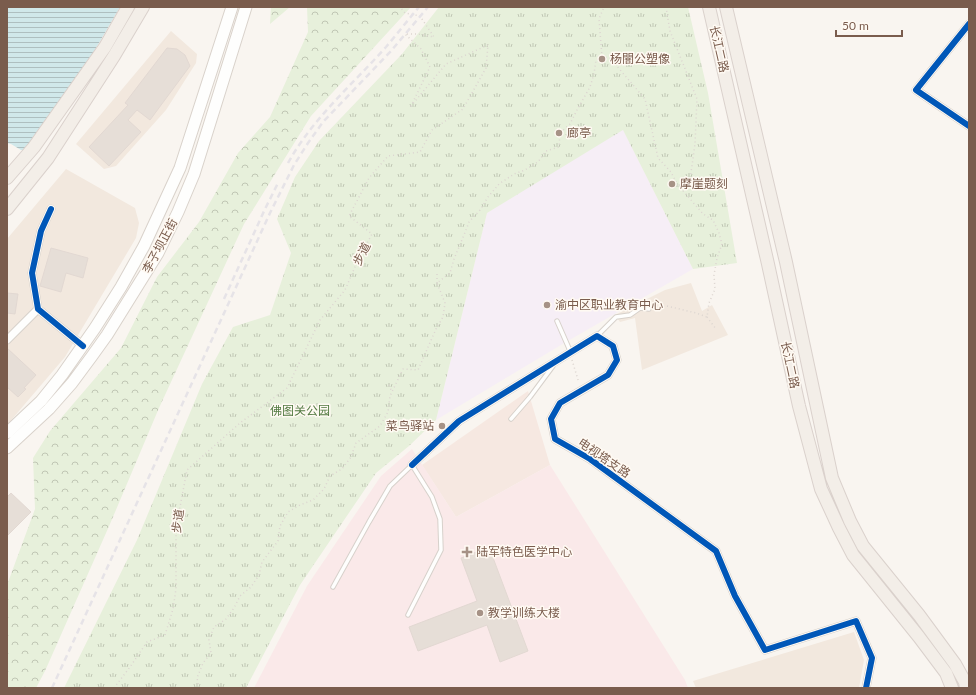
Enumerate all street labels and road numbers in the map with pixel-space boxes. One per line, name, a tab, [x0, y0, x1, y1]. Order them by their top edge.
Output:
street label: 长江二路	[707, 24, 732, 74]
street label: 李子坝正街	[139, 216, 180, 276]
street label: 步道	[349, 240, 374, 268]
street label: 长江二路	[778, 340, 803, 390]
street label: 电视塔支路	[575, 435, 633, 481]
street label: 步道	[168, 508, 187, 534]

